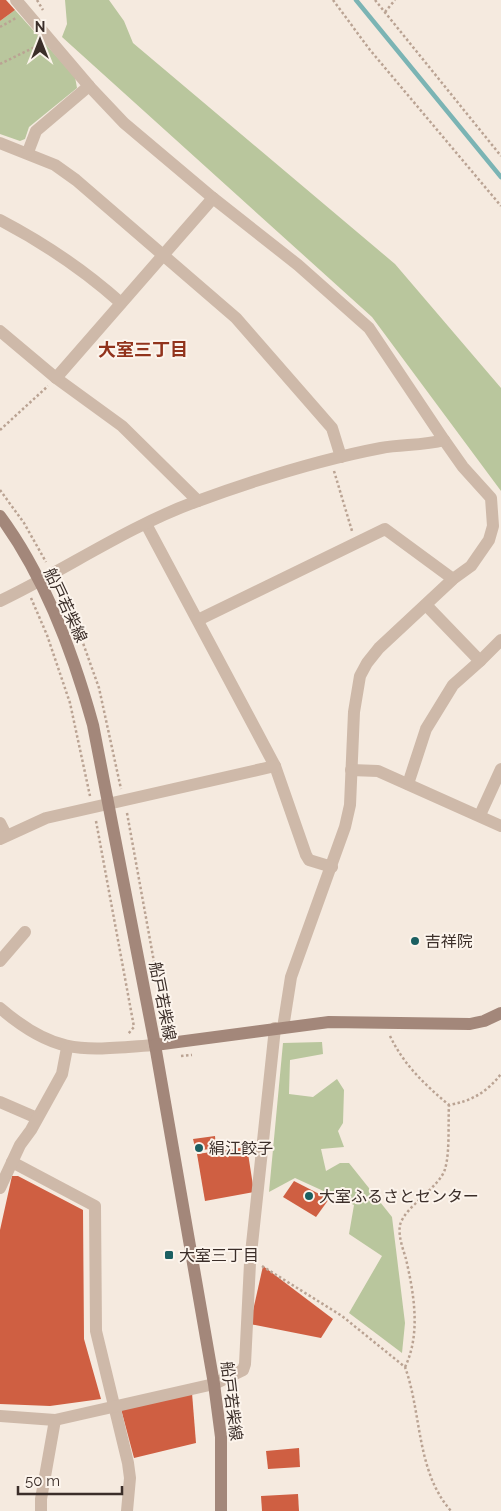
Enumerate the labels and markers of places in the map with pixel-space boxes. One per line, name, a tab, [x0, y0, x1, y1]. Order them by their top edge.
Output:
place label: 吉祥院	[425, 932, 473, 951]
marker: 吉祥院	[409, 935, 421, 947]
place label: 絹江餃子	[209, 1139, 273, 1158]
marker: 絹江餃子	[193, 1142, 205, 1154]
place label: 大室ふるさとセンター	[319, 1187, 479, 1206]
marker: 大室ふるさとセンター	[303, 1190, 315, 1202]
place label: 大室三丁目	[179, 1246, 259, 1265]
marker: 大室三丁目	[163, 1249, 175, 1261]

